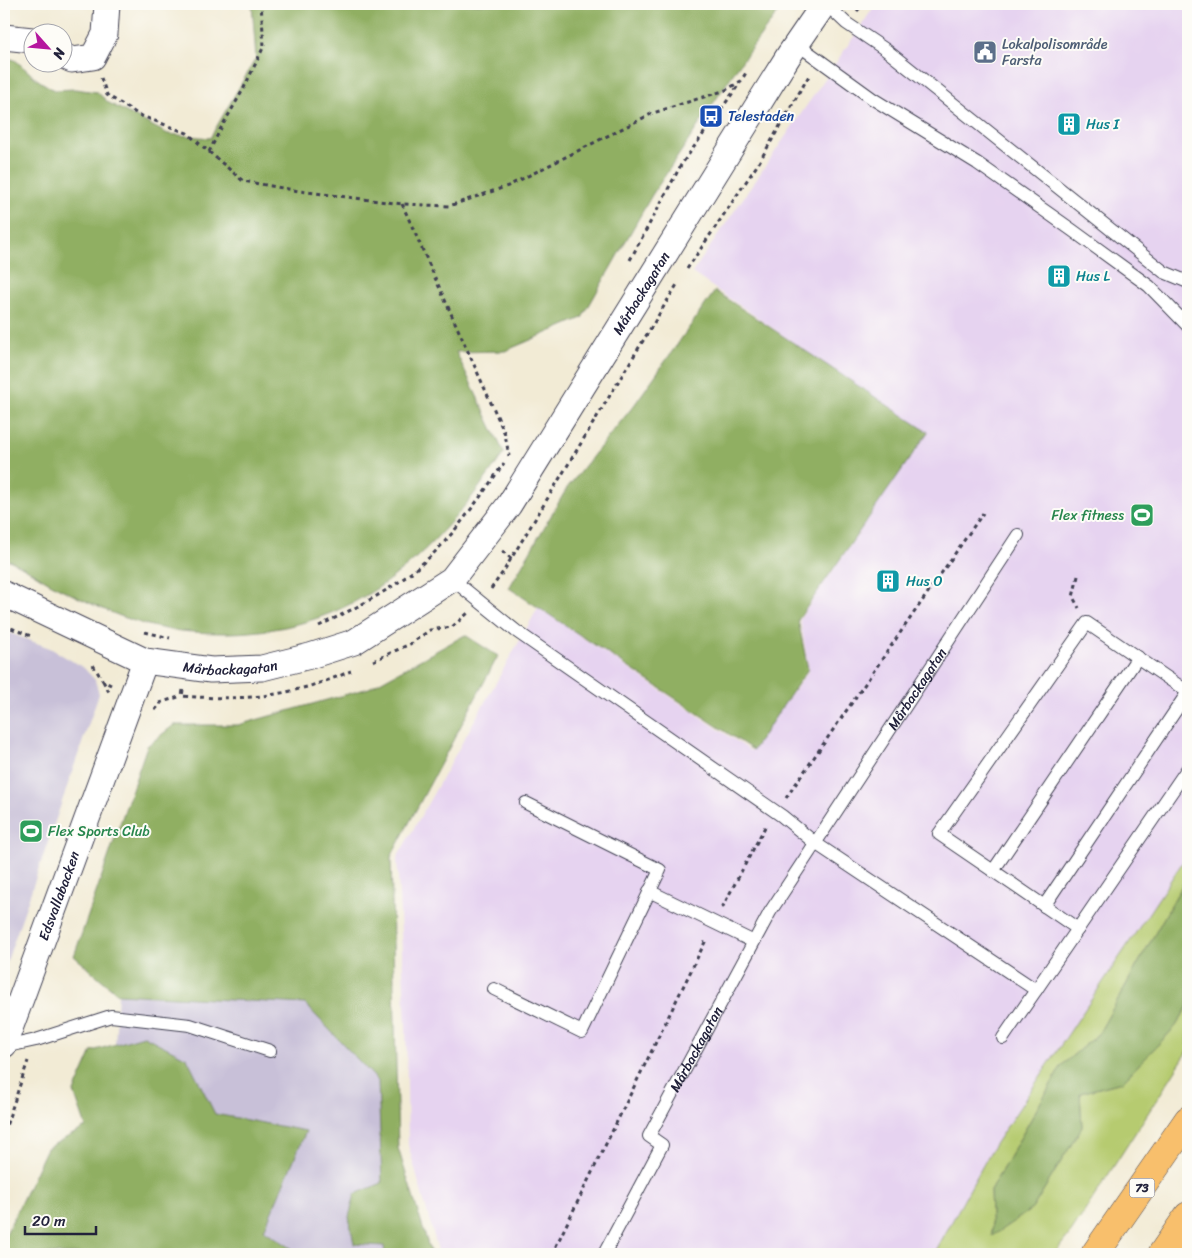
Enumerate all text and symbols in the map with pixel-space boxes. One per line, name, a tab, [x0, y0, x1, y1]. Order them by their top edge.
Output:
north arrow	[22, 22, 72, 72]
place label: Lokalpolisområde Farsta	[1002, 32, 1108, 73]
public building icon: Lokalpolisområde Farsta	[972, 39, 998, 65]
text: N	[46, 43, 73, 64]
bus stop icon: Telestaden	[698, 103, 724, 129]
place label: Telestaden	[728, 104, 795, 129]
building icon: Hus I	[1056, 111, 1082, 137]
place label: Hus I	[1086, 112, 1120, 137]
street label: Mårbackagatan	[606, 246, 677, 340]
building icon: Hus L	[1046, 263, 1072, 289]
place label: Hus L	[1076, 264, 1110, 289]
sports icon: Flex fitness	[1129, 502, 1155, 528]
place label: Flex fitness	[1051, 503, 1124, 528]
building icon: Hus O	[875, 568, 901, 594]
place label: Hus O	[906, 569, 943, 594]
street label: Mårbackagatan	[881, 642, 954, 735]
street label: Mårbackagatan	[182, 652, 281, 683]
sports icon: Flex Sports Club	[18, 818, 44, 844]
place label: Flex Sports Club	[48, 819, 150, 844]
street label: Edsvallabacken	[31, 847, 87, 944]
street label: Mårbackagatan	[663, 1001, 730, 1097]
road number: 73	[1130, 1178, 1154, 1198]
scale bar	[25, 1203, 96, 1235]
text: 20 m	[32, 1208, 66, 1234]

